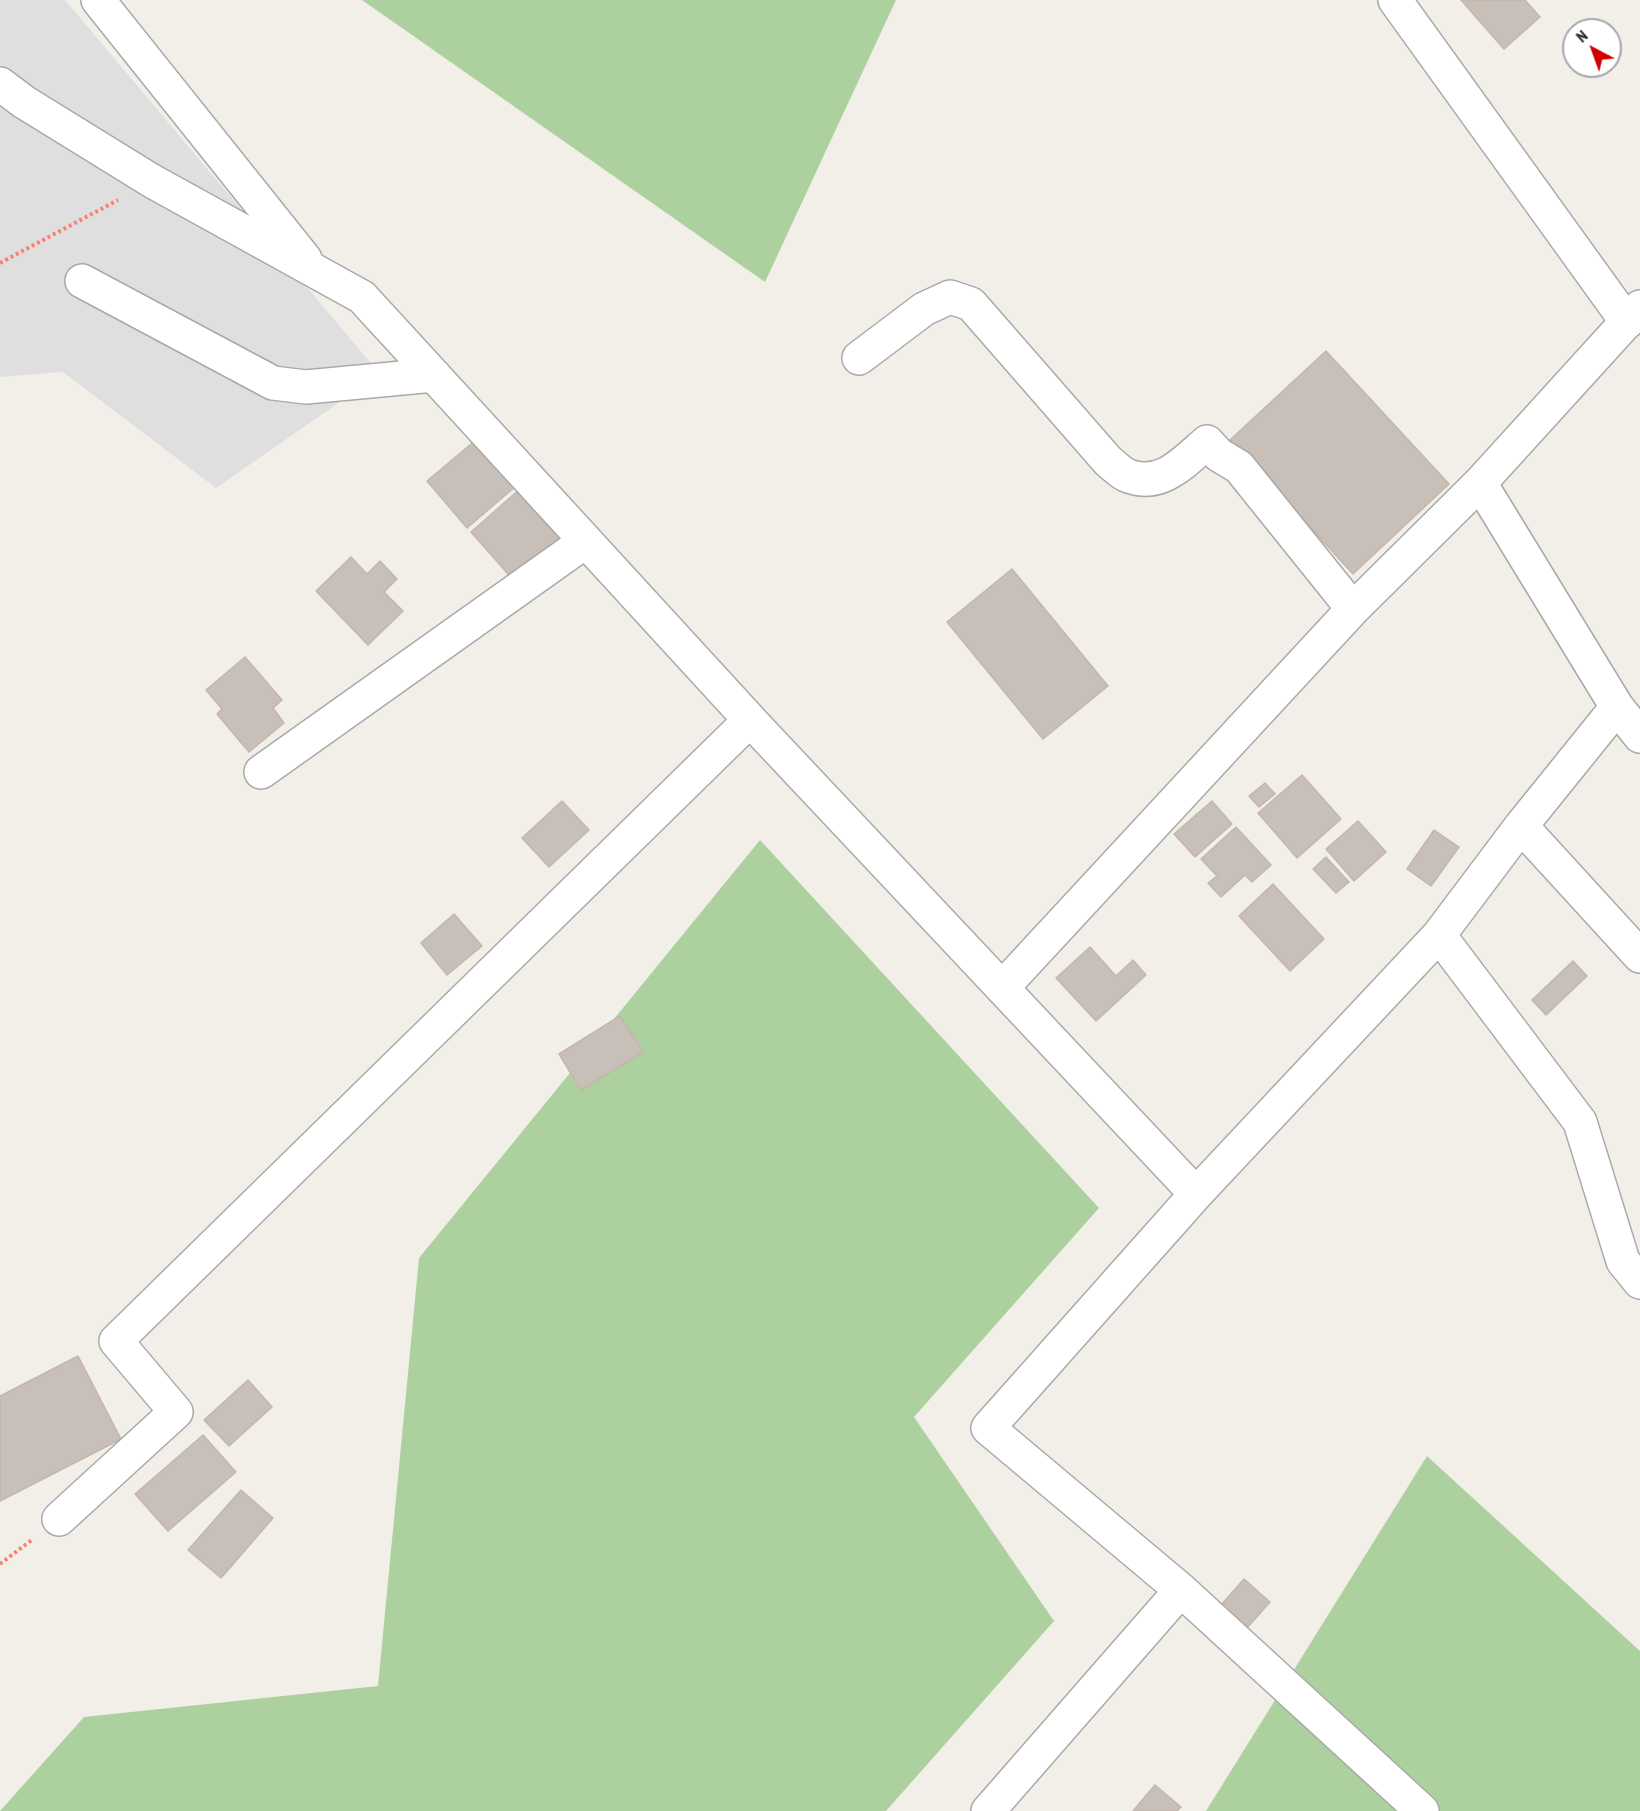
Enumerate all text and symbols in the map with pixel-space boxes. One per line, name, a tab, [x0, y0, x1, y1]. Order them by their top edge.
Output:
north arrow	[1562, 18, 1622, 78]
text: N	[1572, 26, 1591, 46]

